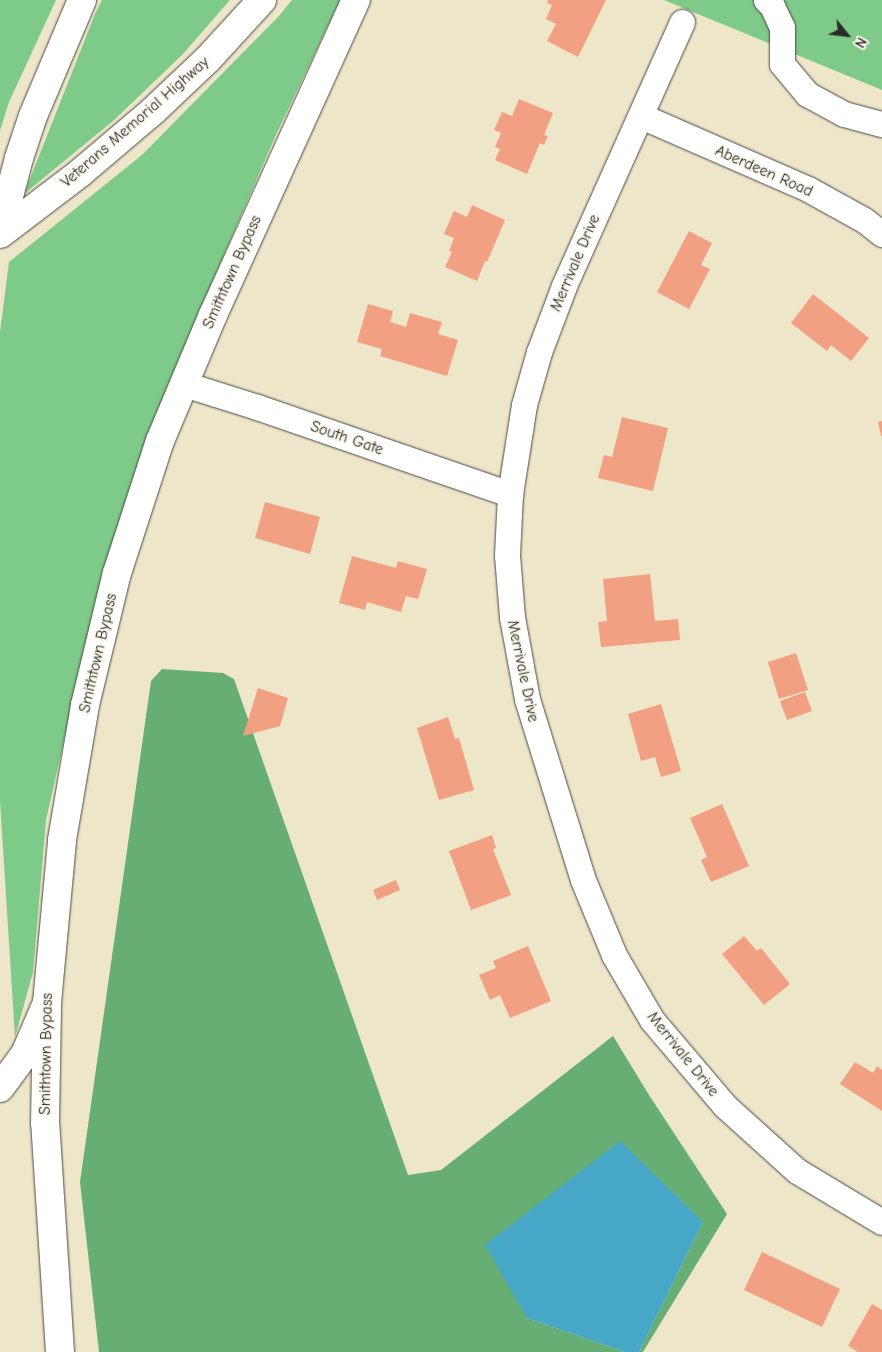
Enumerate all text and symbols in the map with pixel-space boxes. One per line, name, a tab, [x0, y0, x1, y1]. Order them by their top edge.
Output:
north arrow	[822, 10, 872, 60]
text: N	[851, 34, 870, 51]
street label: Veterans Memorial Highway	[57, 52, 213, 192]
street label: Aberdeen Road	[712, 141, 816, 201]
street label: Smithtown Bypass	[198, 212, 266, 332]
street label: Merrivale Drive	[546, 212, 604, 314]
street label: South Gate	[308, 417, 386, 459]
street label: Smithtown Bypass	[75, 591, 121, 715]
street label: Merrivale Drive	[503, 618, 543, 724]
street label: Smithtown Bypass	[35, 993, 57, 1115]
street label: Merrivale Drive	[643, 1008, 723, 1100]

